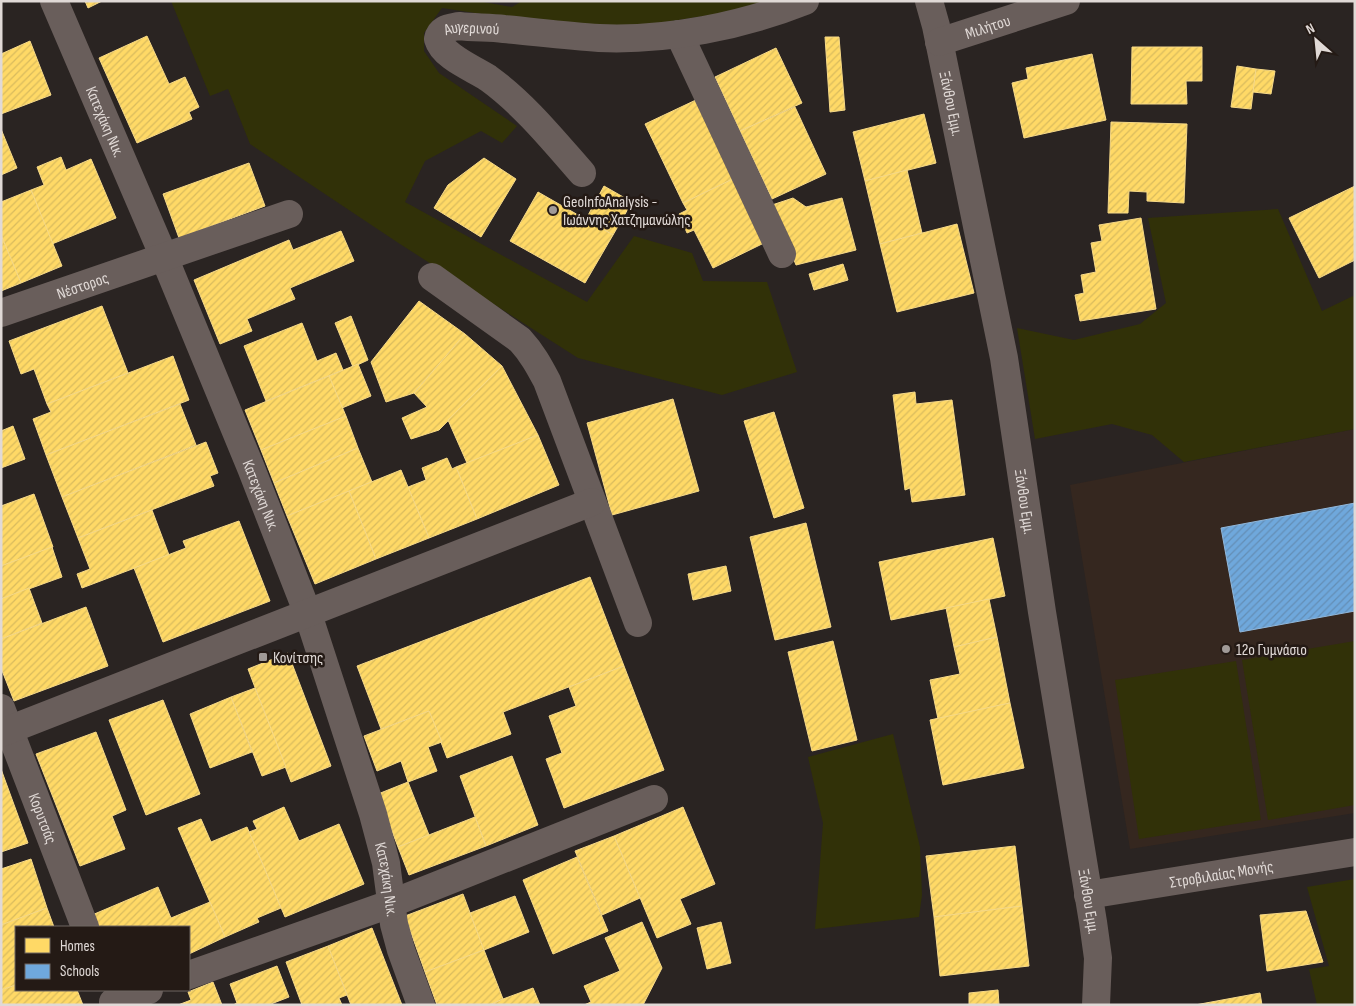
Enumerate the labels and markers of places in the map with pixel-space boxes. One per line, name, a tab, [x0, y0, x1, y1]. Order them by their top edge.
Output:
place label: GeoInfoAnalysis - Ιωάννης Χατζημανώλης	[563, 193, 691, 230]
marker: GeoInfoAnalysis - Ιωάννης Χατζημανώλης	[547, 204, 559, 216]
place label: 12o Γυμνάσιο	[1236, 641, 1307, 660]
marker: 12o Γυμνάσιο	[1220, 643, 1232, 655]
place label: Κονίτσης	[273, 649, 323, 668]
marker: Κονίτσης	[257, 651, 269, 663]

